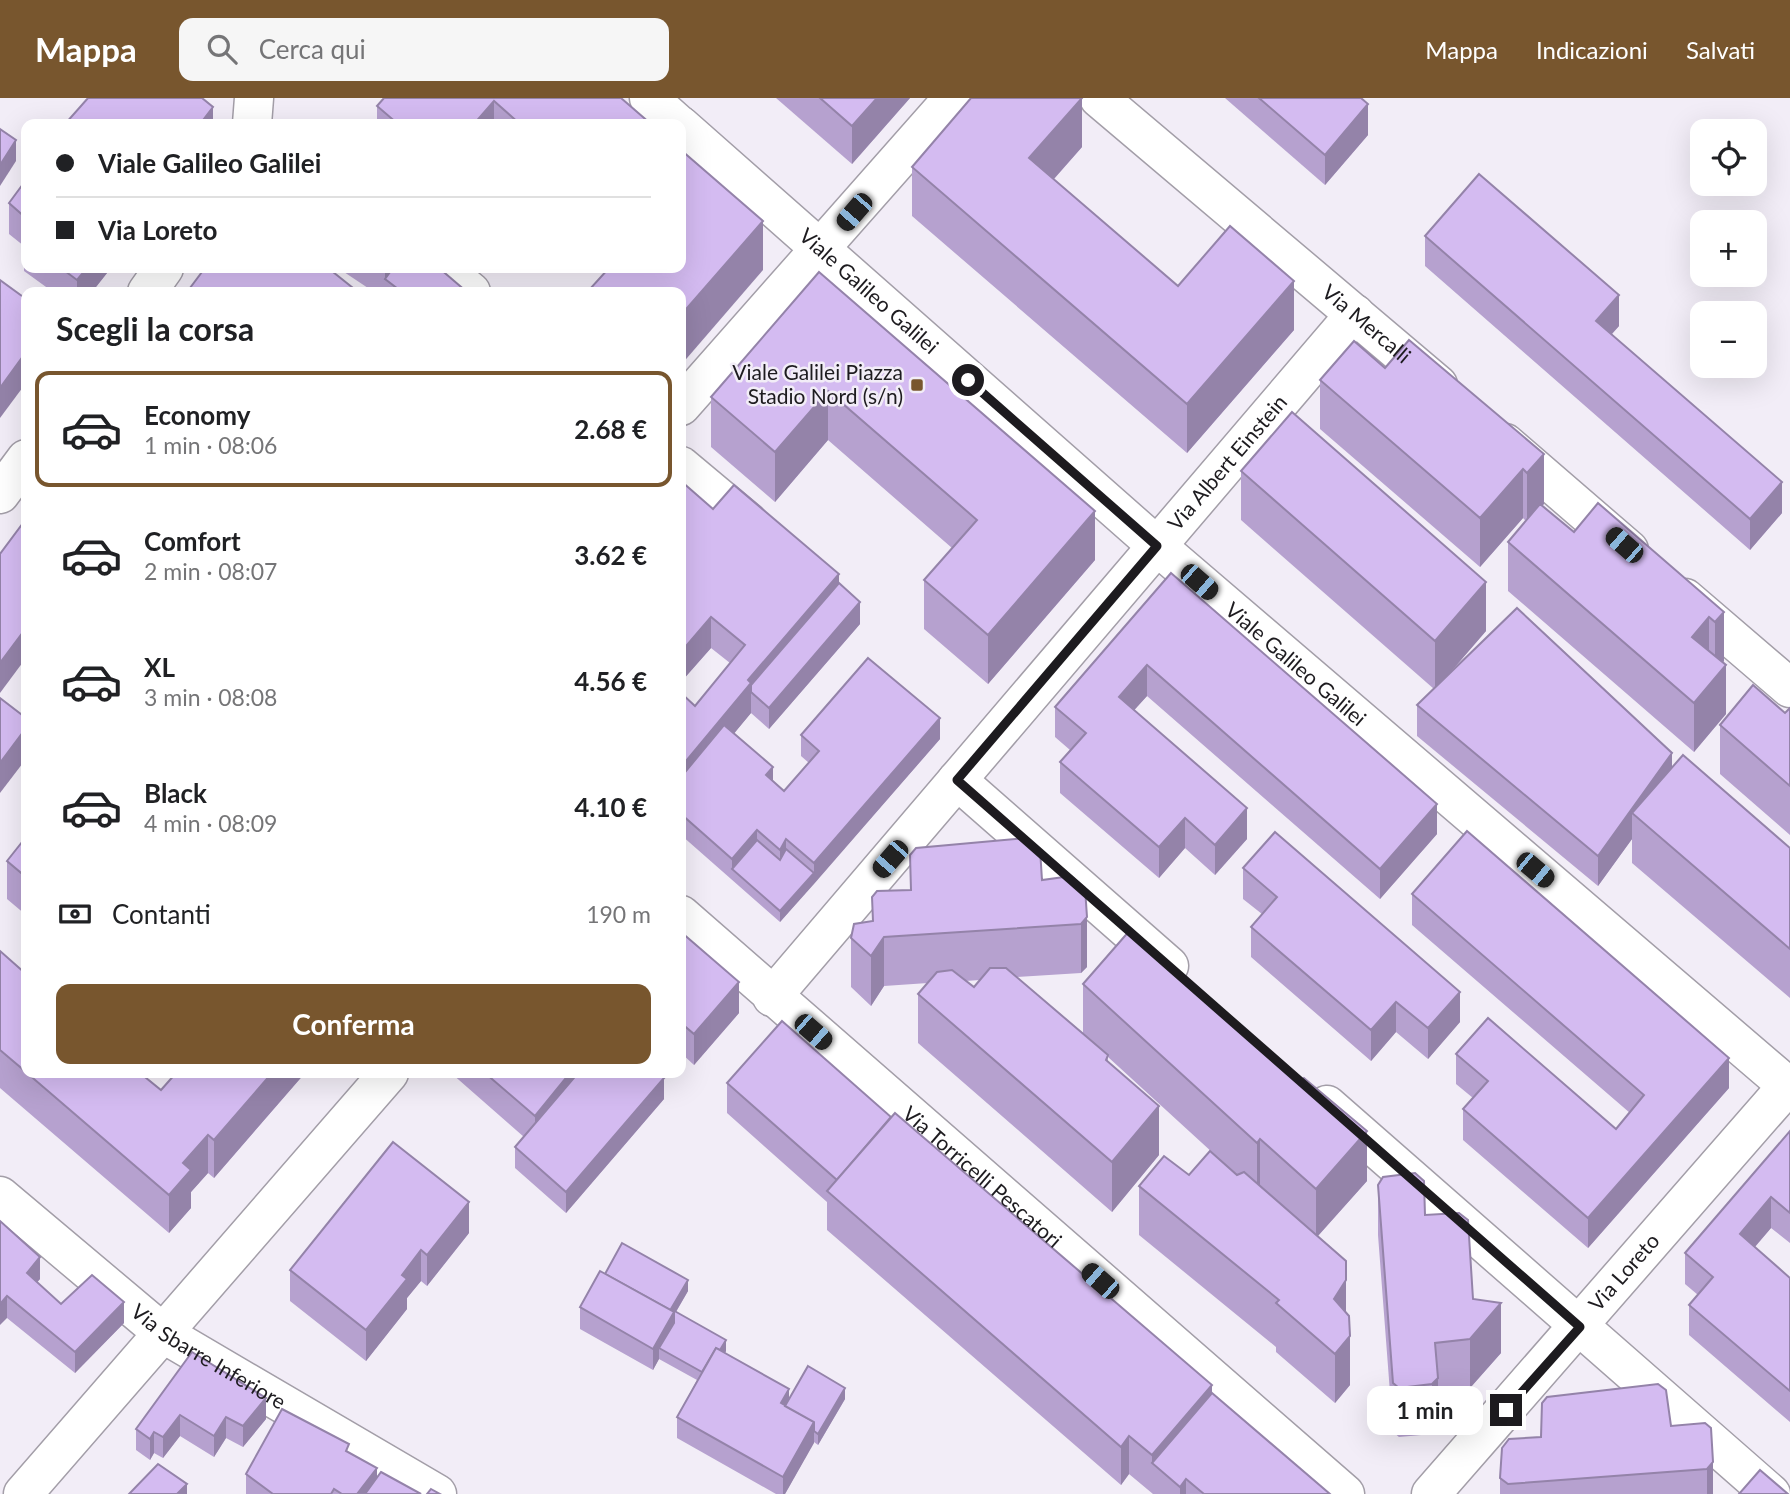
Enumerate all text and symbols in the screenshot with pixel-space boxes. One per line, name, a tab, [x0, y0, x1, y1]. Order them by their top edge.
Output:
search box	[179, 18, 669, 81]
text: Mappa	[35, 29, 137, 69]
icon: search	[203, 30, 241, 68]
text: Cerca qui	[259, 33, 366, 65]
text: Mappa	[1425, 35, 1498, 64]
text: Indicazioni	[1536, 35, 1648, 64]
text: Salvati	[1686, 35, 1755, 64]
map controls	[1690, 119, 1767, 378]
button: locate	[1690, 119, 1767, 196]
text: Viale Galileo Galilei	[98, 147, 321, 179]
car	[833, 189, 876, 235]
button: +	[1690, 210, 1767, 287]
text: Via Loreto	[98, 214, 218, 246]
street label: Viale Galileo Galilei	[795, 222, 944, 358]
street label: Via Mercalli	[1318, 279, 1416, 367]
button: −	[1690, 301, 1767, 378]
text: Scegli la corsa	[56, 309, 254, 348]
place label: Viale Galilei Piazza Stadio Nord (s/n)	[732, 359, 903, 408]
route start	[952, 364, 984, 396]
marker: Viale Galilei Piazza Stadio Nord (s/n)	[909, 377, 925, 393]
street label: Via Albert Einstein	[1162, 389, 1291, 535]
icon: car	[60, 398, 123, 461]
text: Economy	[144, 399, 250, 431]
text: 2.68 €	[574, 413, 647, 445]
text: 1 min · 08:06	[144, 431, 277, 459]
car	[1602, 523, 1647, 567]
icon: car	[60, 524, 123, 587]
text: Comfort	[144, 525, 241, 557]
text: 3.62 €	[574, 539, 647, 571]
text: 2 min · 08:07	[144, 557, 277, 585]
car	[1177, 560, 1222, 604]
street label: Viale Galileo Galilei	[1221, 596, 1372, 730]
icon: car	[60, 650, 123, 713]
text: XL	[144, 651, 175, 683]
text: 4.56 €	[574, 665, 647, 697]
text: 3 min · 08:08	[144, 683, 277, 711]
icon: car	[60, 776, 123, 839]
text: Black	[144, 777, 207, 809]
text: 4.10 €	[574, 791, 647, 823]
text: 4 min · 08:09	[144, 809, 277, 837]
car	[869, 836, 912, 882]
car	[1513, 848, 1558, 892]
icon: cash	[56, 895, 94, 933]
text: Contanti	[112, 898, 211, 930]
text: 190 m	[586, 900, 651, 928]
button: Conferma	[56, 984, 651, 1064]
car	[791, 1010, 836, 1054]
street label: Via Torricelli Pescatori	[898, 1100, 1067, 1252]
street label: Via Loreto	[1583, 1228, 1664, 1315]
car	[1078, 1259, 1123, 1303]
street label: Via Sbarre Inferiore	[127, 1298, 291, 1414]
callout: 1 min	[1366, 1386, 1482, 1434]
route end	[1490, 1394, 1522, 1426]
text: 1 min	[1396, 1396, 1454, 1424]

